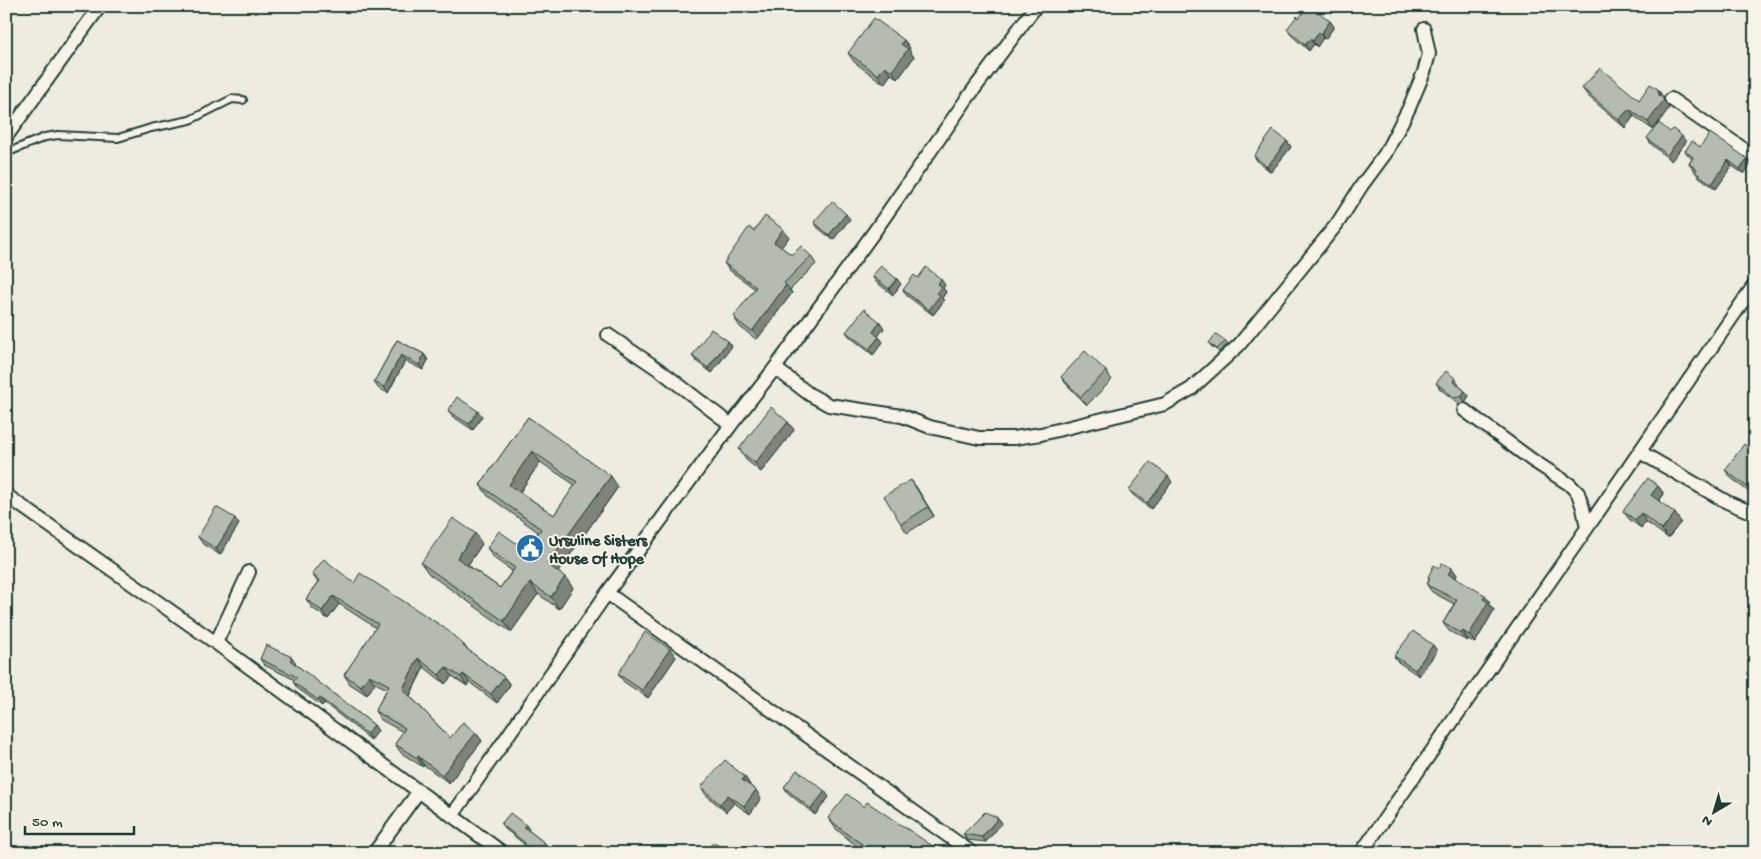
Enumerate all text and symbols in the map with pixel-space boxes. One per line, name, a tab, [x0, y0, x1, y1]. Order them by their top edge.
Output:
public building icon: Ursuline Sisters House Of Hope	[515, 533, 545, 563]
place label: Ursuline Sisters House Of Hope	[549, 533, 648, 570]
north arrow	[1688, 786, 1738, 836]
scale bar	[25, 804, 134, 836]
text: N	[1699, 811, 1716, 830]
text: 50 m	[32, 814, 63, 832]

